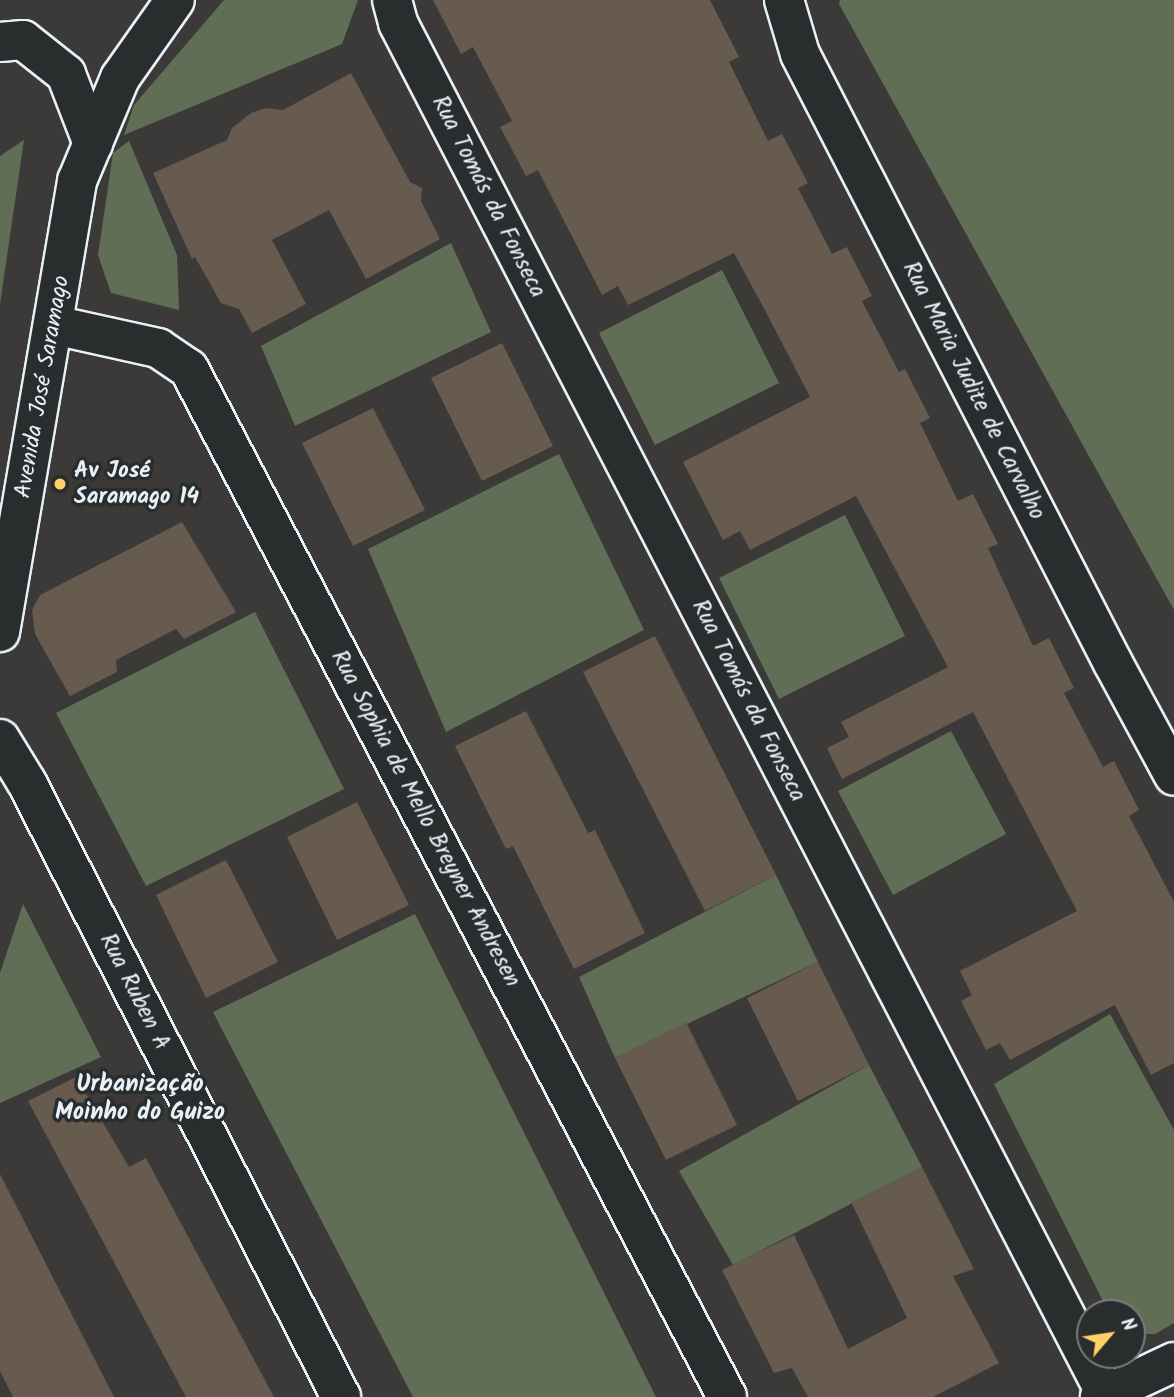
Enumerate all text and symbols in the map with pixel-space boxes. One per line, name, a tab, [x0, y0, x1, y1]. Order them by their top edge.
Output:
street label: Rua Tomás da Fonseca	[425, 91, 551, 303]
street label: Rua Maria Judite de Carvalho	[896, 257, 1050, 525]
street label: Avenida José Saramago	[10, 274, 76, 500]
place label: Av José Saramago 14	[74, 457, 199, 511]
marker: Av José Saramago 14	[52, 476, 68, 492]
street label: Rua Tomás da Fonseca	[685, 595, 811, 807]
street label: Rua Sophia de Mello Breyner Andresen	[324, 646, 526, 992]
street label: Rua Ruben A	[93, 929, 175, 1055]
district label: Urbanização Moinho do Guizo	[55, 1071, 225, 1127]
north arrow	[1076, 1299, 1146, 1369]
text: N	[1112, 1312, 1144, 1337]

